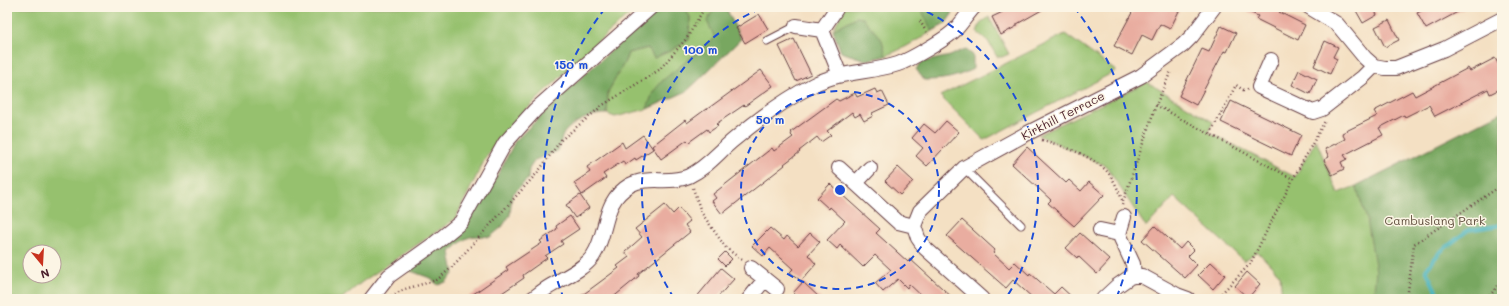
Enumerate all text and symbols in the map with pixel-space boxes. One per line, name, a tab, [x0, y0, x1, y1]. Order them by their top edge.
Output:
text: 100 m	[683, 41, 717, 57]
text: 150 m	[554, 56, 588, 72]
street label: Kirkhill Terrace	[1018, 87, 1107, 143]
text: 50 m	[756, 111, 784, 127]
centre of rings	[833, 183, 847, 197]
park label: Cambuslang Park	[1385, 212, 1485, 228]
north arrow	[22, 244, 62, 284]
text: N	[39, 266, 52, 282]

